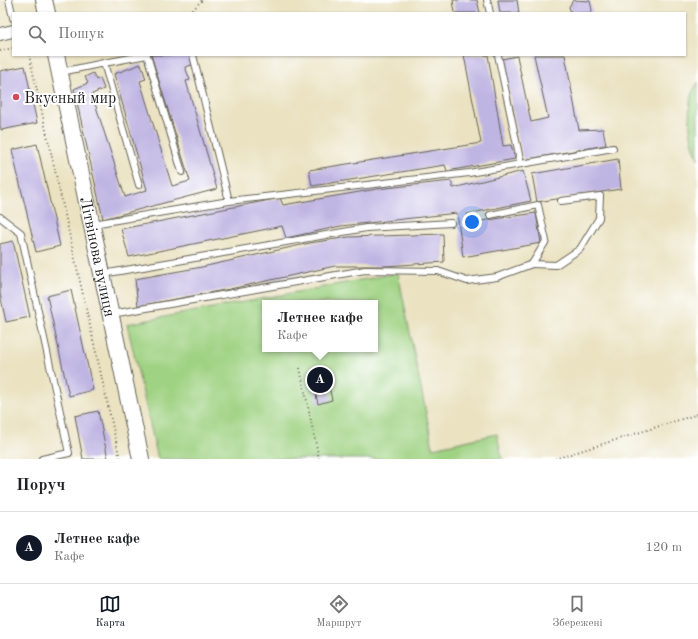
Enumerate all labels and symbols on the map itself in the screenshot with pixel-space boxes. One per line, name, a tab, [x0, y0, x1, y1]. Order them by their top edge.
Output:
place label: Вкусный мир	[24, 91, 116, 107]
marker: Вкусный мир	[11, 92, 21, 102]
street label: Літвінова вулиця	[76, 196, 117, 318]
your location	[462, 212, 482, 232]
pin: A	[307, 365, 333, 395]

